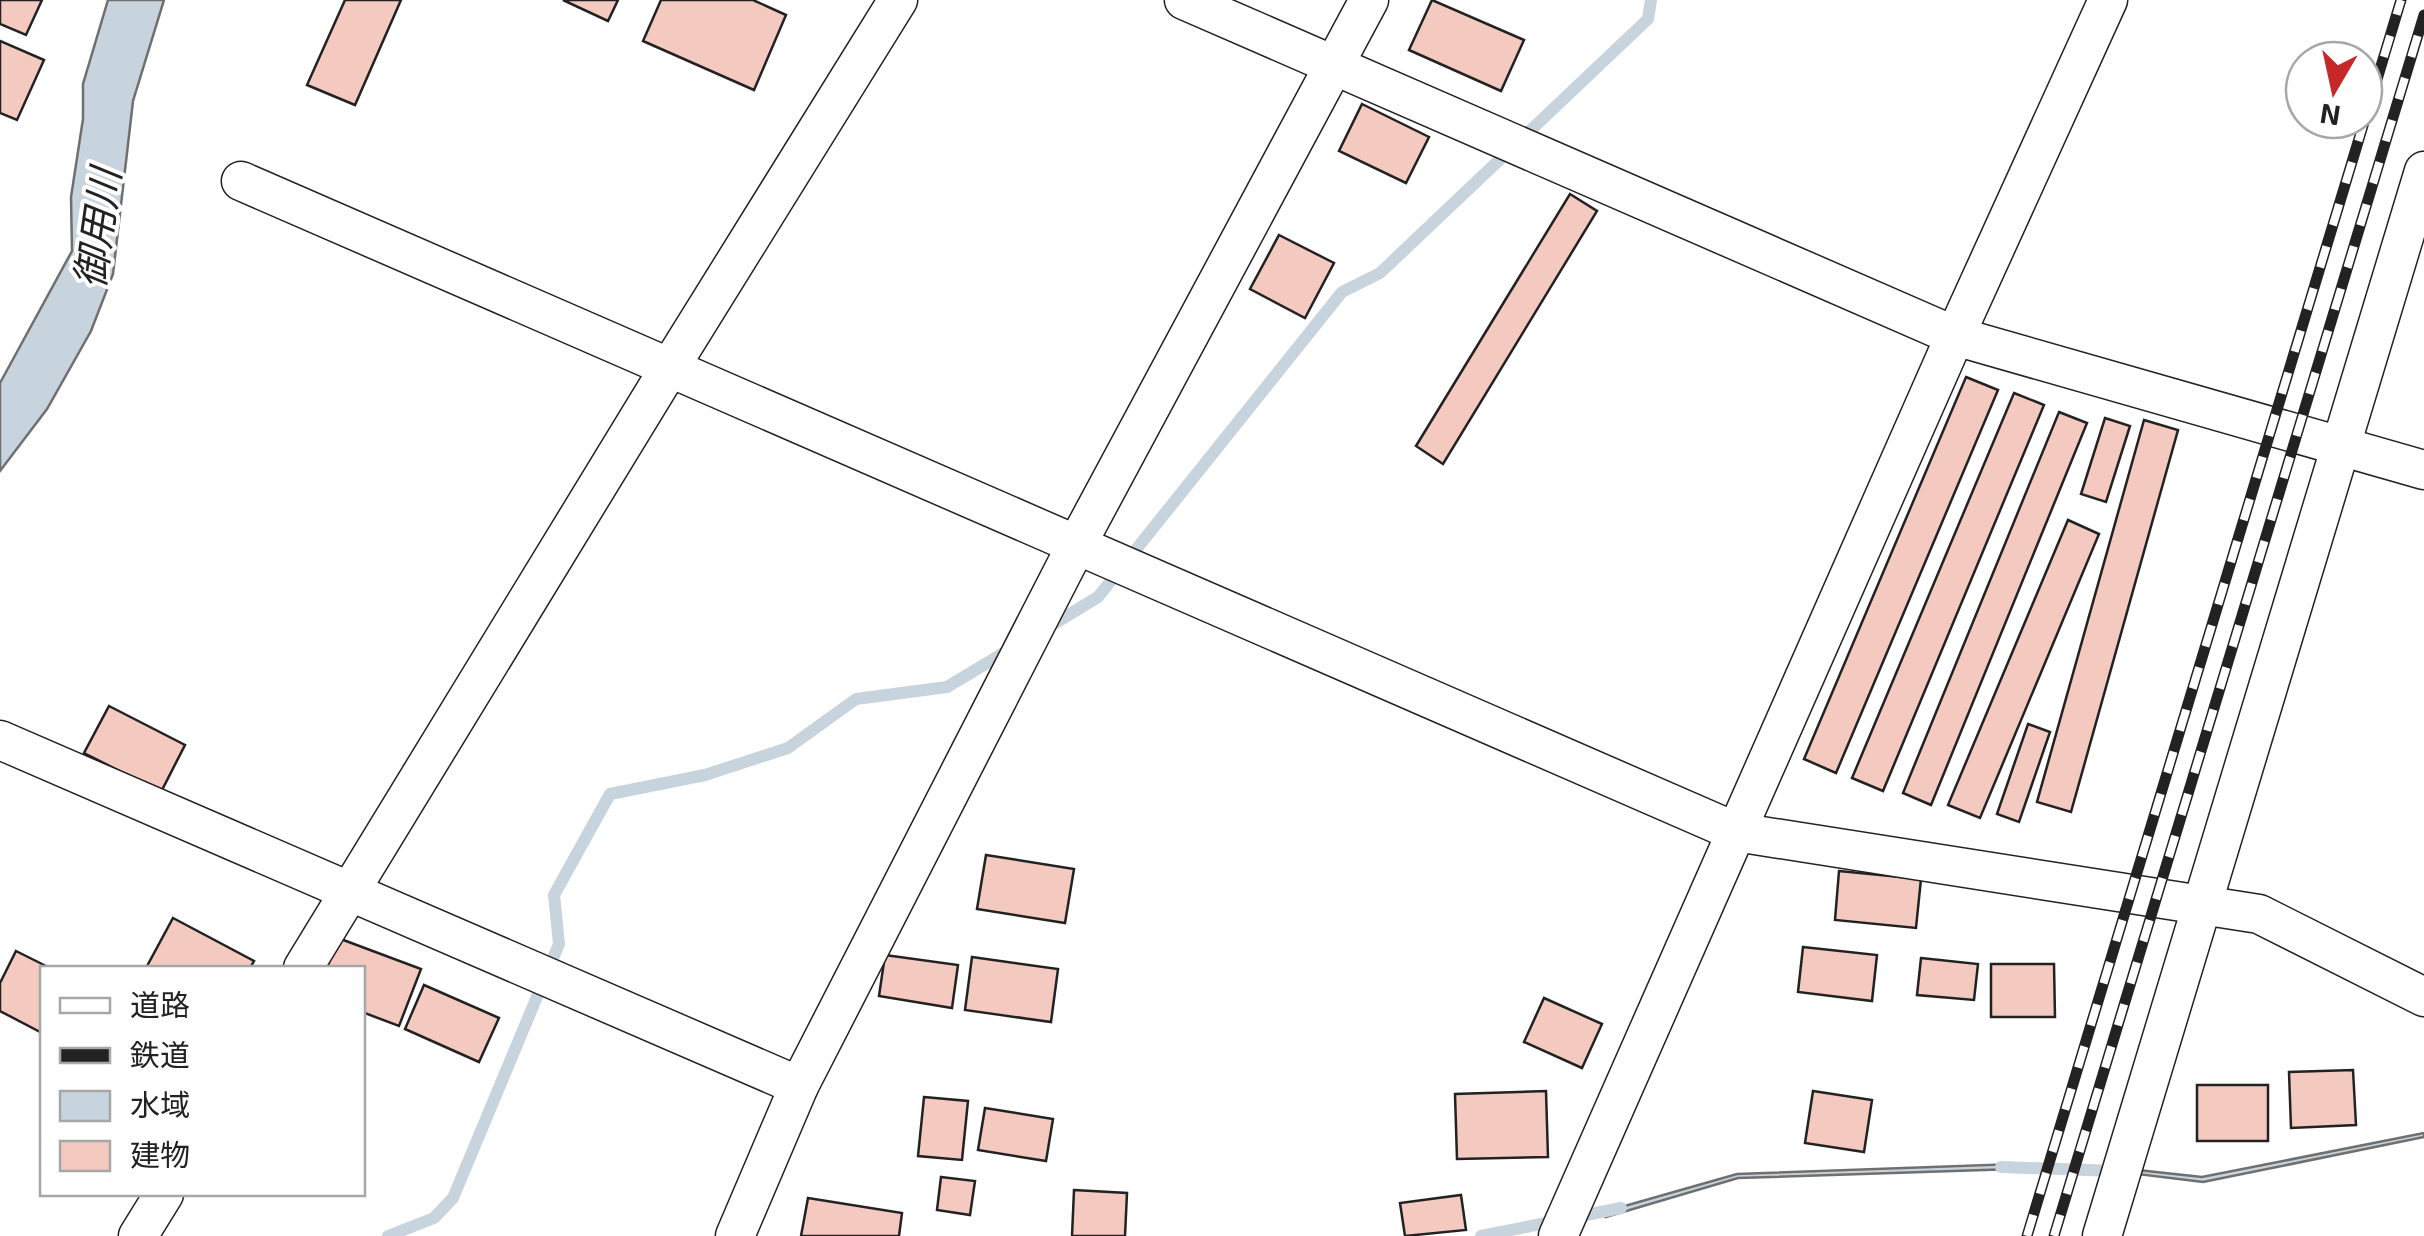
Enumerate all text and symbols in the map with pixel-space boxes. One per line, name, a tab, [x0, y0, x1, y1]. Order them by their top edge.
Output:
north arrow	[2284, 40, 2384, 140]
text: N	[2317, 97, 2343, 134]
water label: 御用川	[64, 161, 129, 291]
legend	[40, 966, 365, 1196]
text: 道路	[130, 986, 190, 1022]
text: 鉄道	[130, 1036, 190, 1072]
text: 水域	[130, 1086, 190, 1122]
text: 建物	[130, 1136, 190, 1172]

